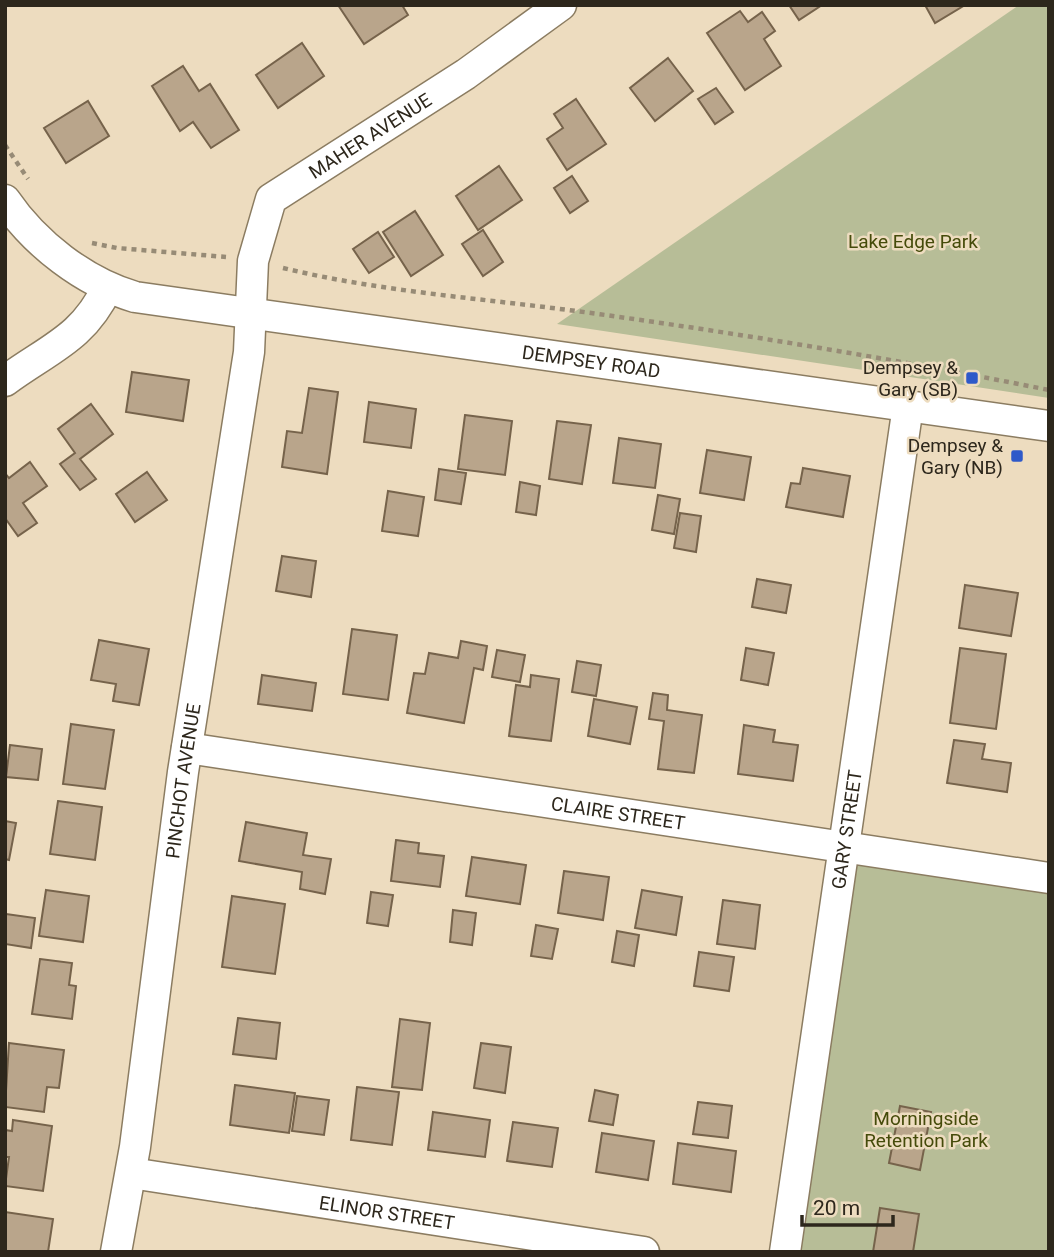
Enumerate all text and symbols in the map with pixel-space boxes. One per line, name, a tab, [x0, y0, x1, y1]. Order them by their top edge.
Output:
street label: MAHER AVENUE	[304, 88, 436, 183]
park label: Lake Edge Park	[848, 230, 978, 253]
street label: DEMPSEY ROAD	[521, 340, 662, 383]
place label: Dempsey & Gary (SB)	[863, 356, 958, 401]
marker: Dempsey & Gary (SB)	[964, 370, 980, 386]
place label: Dempsey & Gary (NB)	[908, 434, 1003, 479]
marker: Dempsey & Gary (NB)	[1009, 448, 1025, 464]
street label: PINCHOT AVENUE	[161, 701, 205, 860]
street label: GARY STREET	[826, 768, 866, 891]
street label: CLAIRE STREET	[550, 792, 687, 834]
park label: Morningside Retention Park	[864, 1107, 988, 1152]
scale bar	[802, 1184, 893, 1228]
street label: ELINOR STREET	[318, 1191, 456, 1234]
text: 20 m	[813, 1196, 860, 1220]

